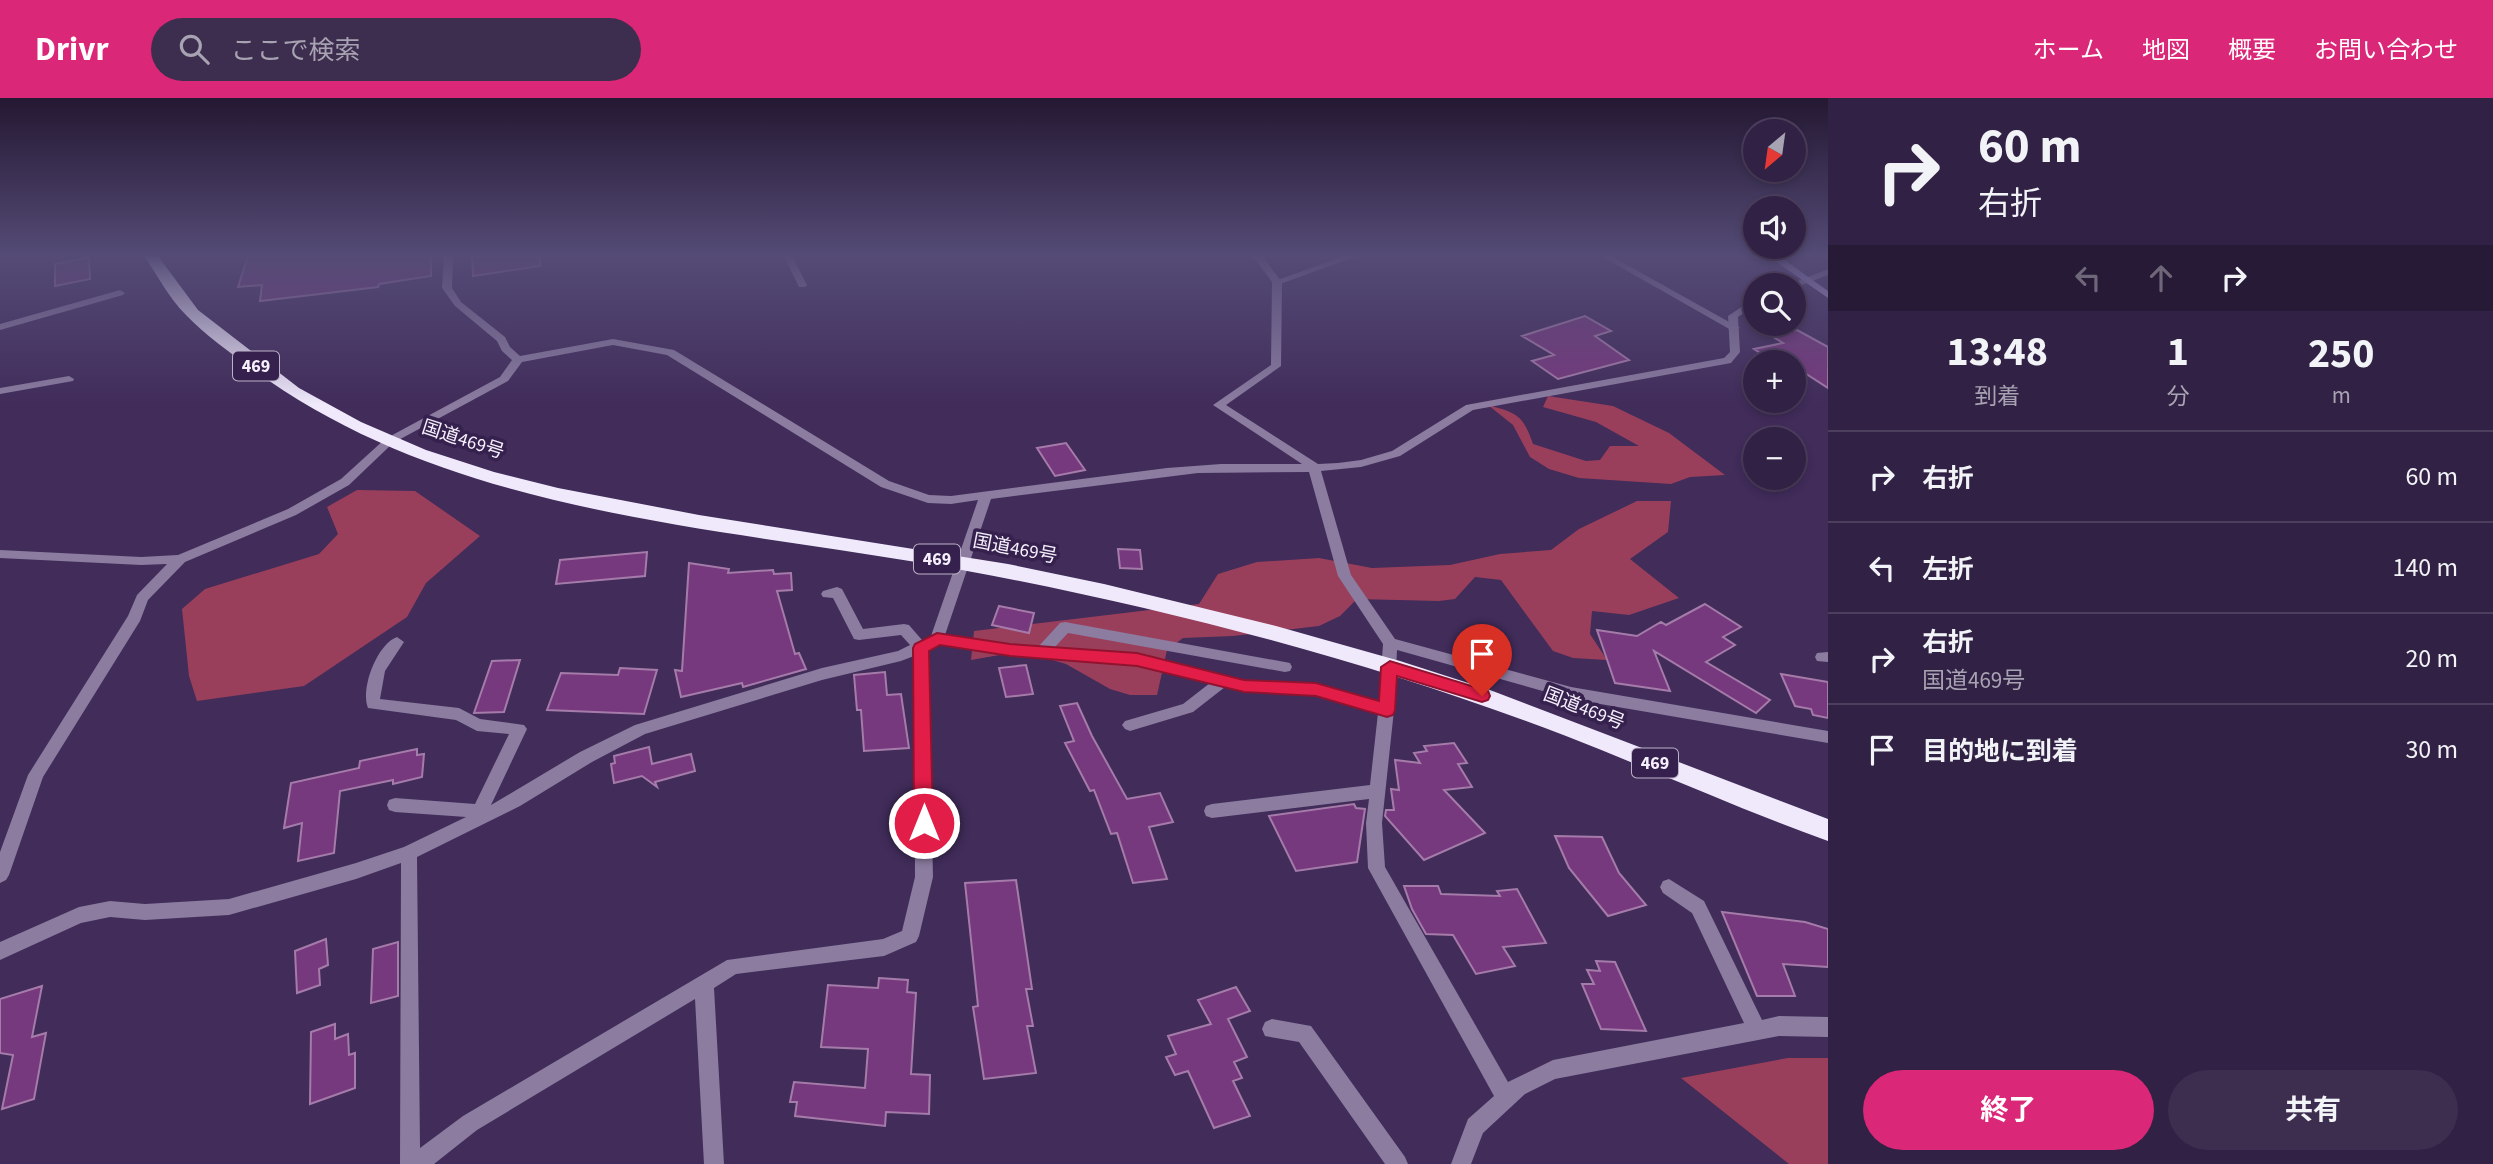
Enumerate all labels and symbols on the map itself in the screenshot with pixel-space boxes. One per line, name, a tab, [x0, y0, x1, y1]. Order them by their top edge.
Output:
north arrow	[1743, 119, 1806, 182]
road number: 469	[233, 352, 279, 380]
street label: 国道469号	[418, 414, 508, 466]
street label: 国道469号	[971, 528, 1059, 570]
road number: 469	[914, 545, 960, 574]
pin	[1452, 624, 1512, 696]
street label: 国道469号	[1539, 681, 1629, 737]
road number: 469	[1632, 748, 1678, 778]
position arrow	[887, 786, 961, 860]

